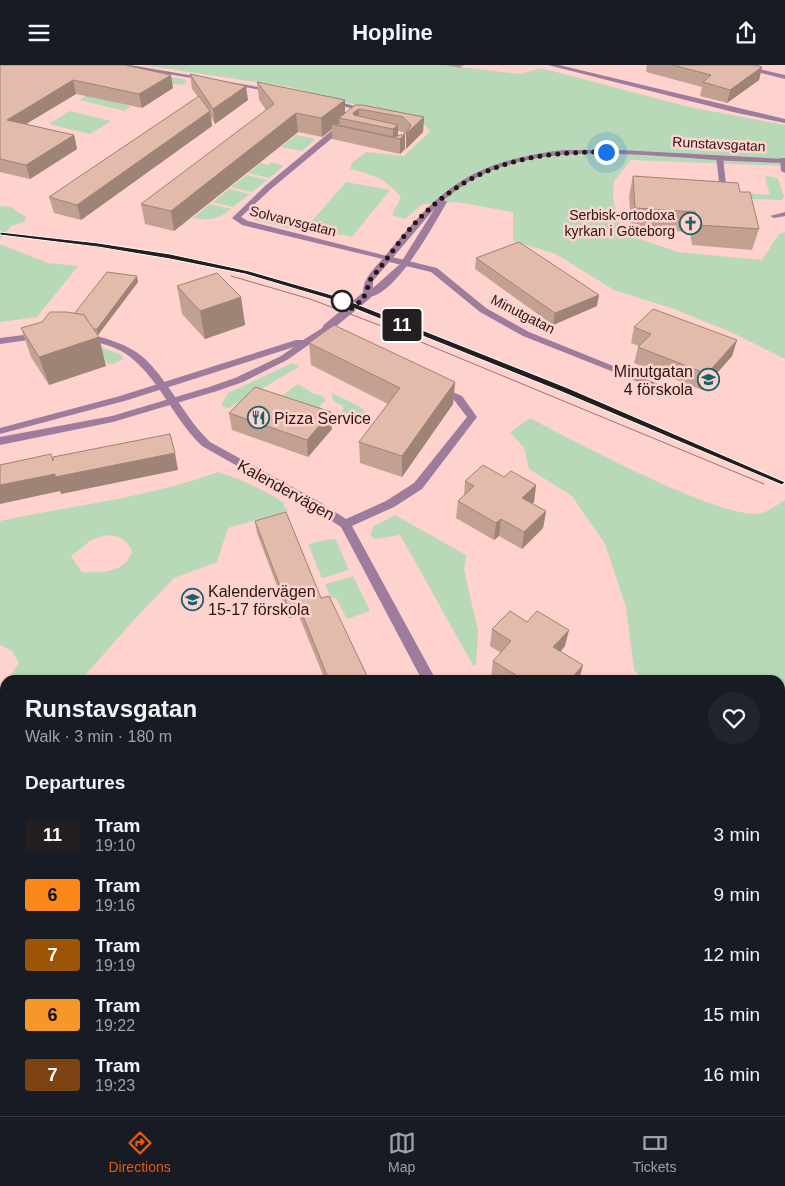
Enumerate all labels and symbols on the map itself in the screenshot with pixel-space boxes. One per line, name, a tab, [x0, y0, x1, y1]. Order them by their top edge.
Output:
street label: Runstavsgatan	[672, 134, 766, 154]
your location	[594, 140, 619, 165]
street label: Solvarvsgatan	[248, 203, 338, 239]
place label: Serbisk-ortodoxa kyrkan i Göteborg	[565, 207, 675, 239]
church icon: Serbisk-ortodoxa kyrkan i Göteborg	[679, 211, 703, 235]
unlabelled marker	[331, 290, 353, 312]
street label: Minutgatan	[489, 291, 557, 337]
line badge: 11	[380, 309, 424, 341]
place label: Minutgatan 4 förskola	[614, 363, 693, 398]
school or university icon: Minutgatan 4 förskola	[697, 368, 721, 392]
restaurant icon: Pizza Service	[246, 406, 270, 430]
place label: Pizza Service	[274, 410, 371, 427]
street label: Kalendervägen	[235, 456, 337, 524]
place label: Kalendervägen 15-17 förskola	[208, 583, 316, 618]
school or university icon: Kalendervägen 15-17 förskola	[180, 588, 204, 612]

